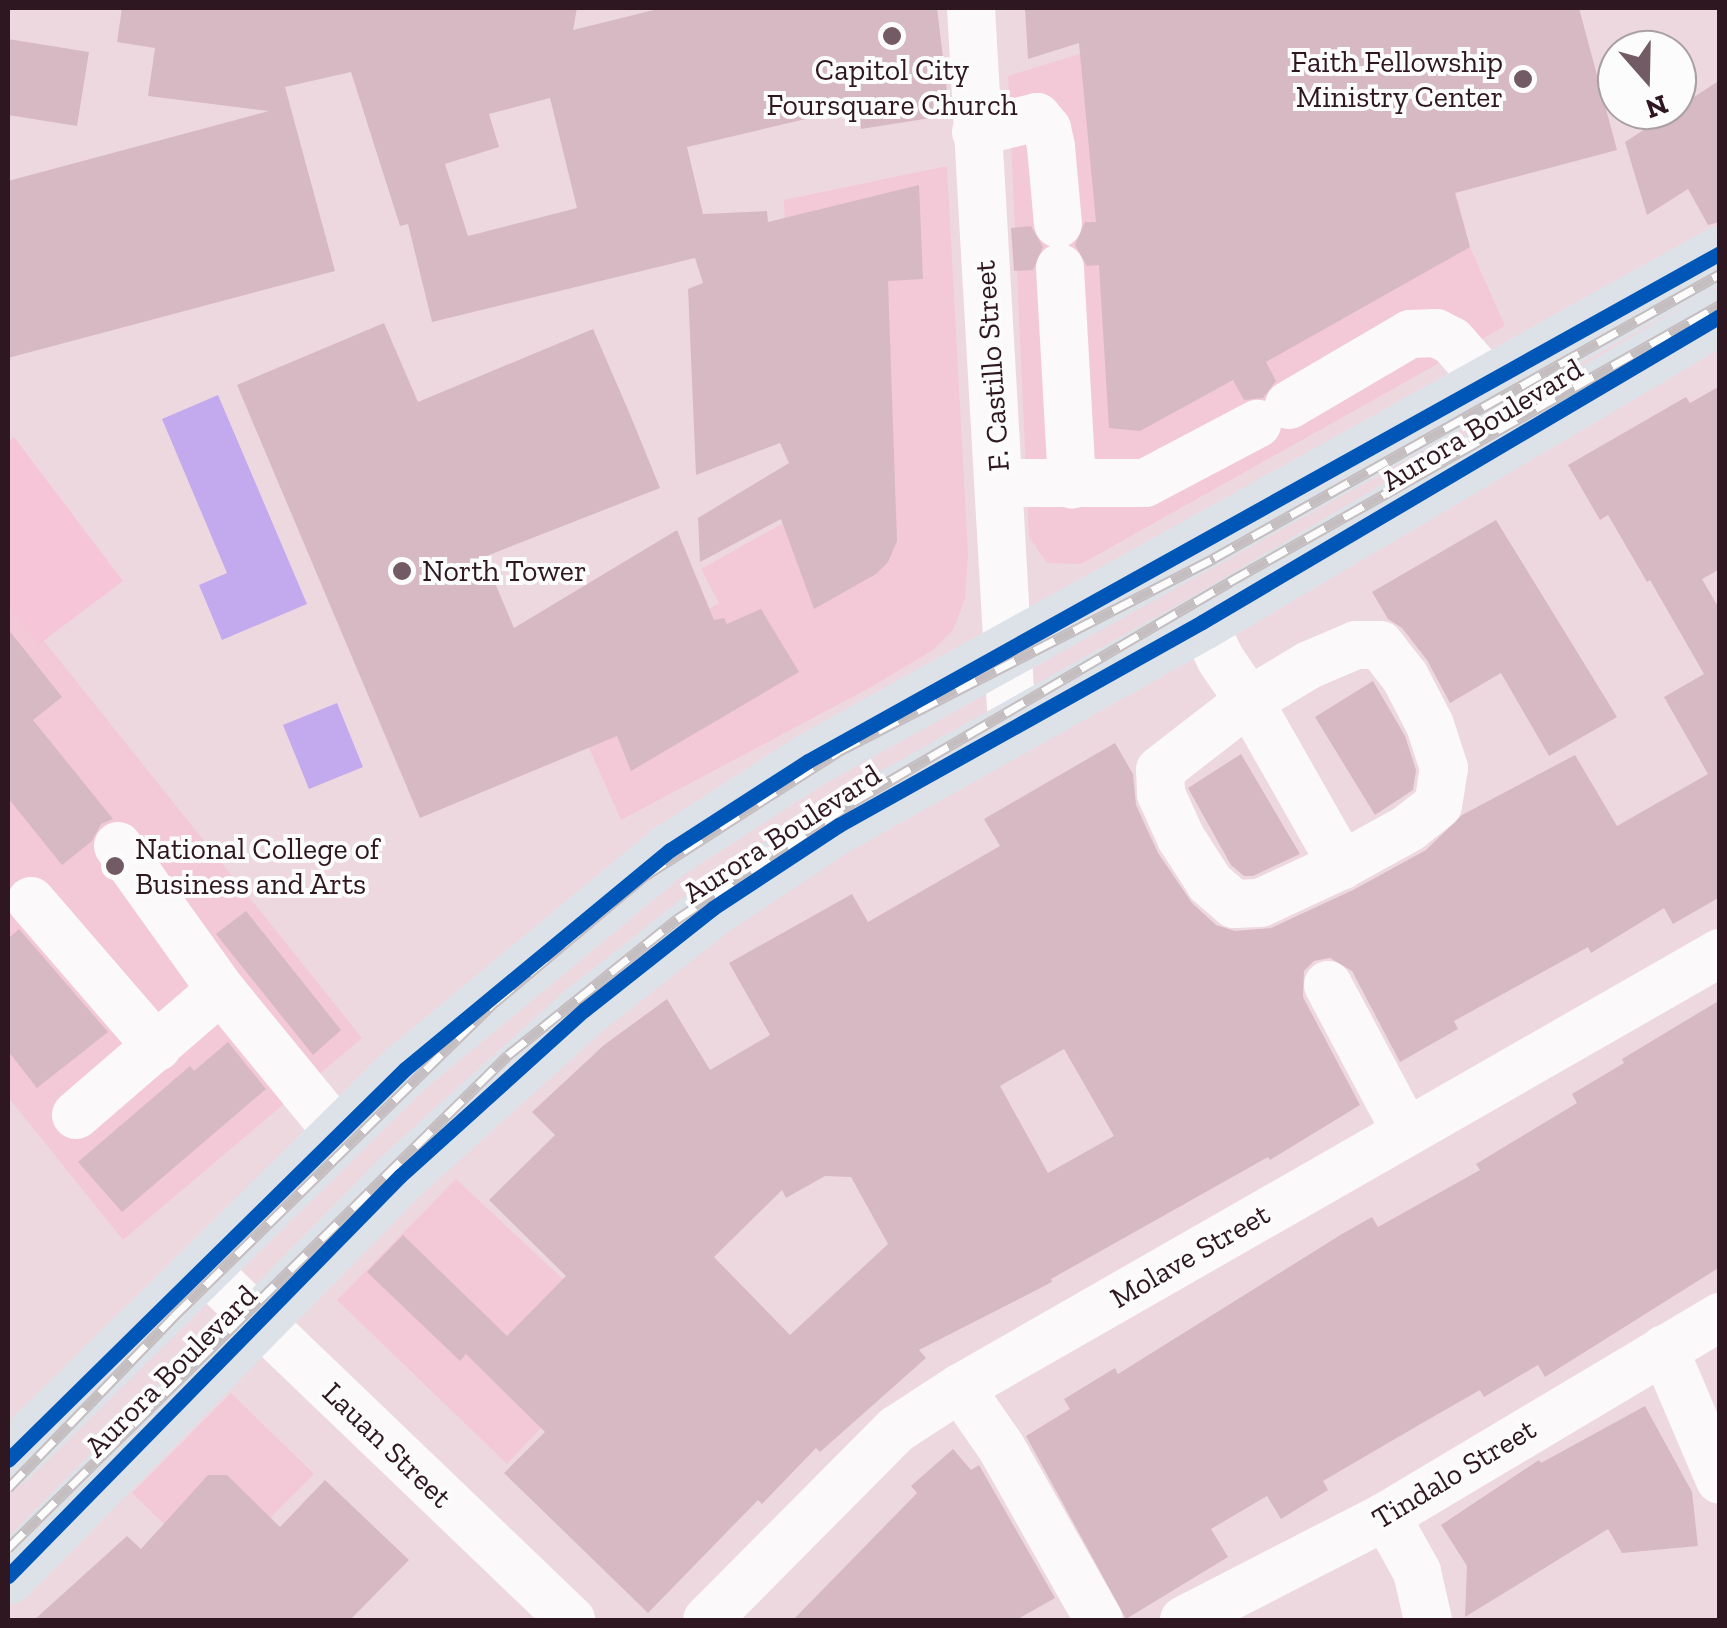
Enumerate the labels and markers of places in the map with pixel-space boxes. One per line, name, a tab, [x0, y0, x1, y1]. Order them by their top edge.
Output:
marker: Capitol City Foursquare Church	[881, 25, 903, 47]
place label: Faith Fellowship Ministry Center	[1290, 44, 1503, 114]
place label: Capitol City Foursquare Church	[766, 52, 1018, 122]
marker: Faith Fellowship Ministry Center	[1512, 68, 1534, 90]
place label: North Tower	[422, 553, 587, 589]
marker: North Tower	[391, 560, 413, 582]
place label: National College of Business and Arts	[135, 831, 379, 902]
marker: National College of Business and Arts	[104, 855, 126, 877]

